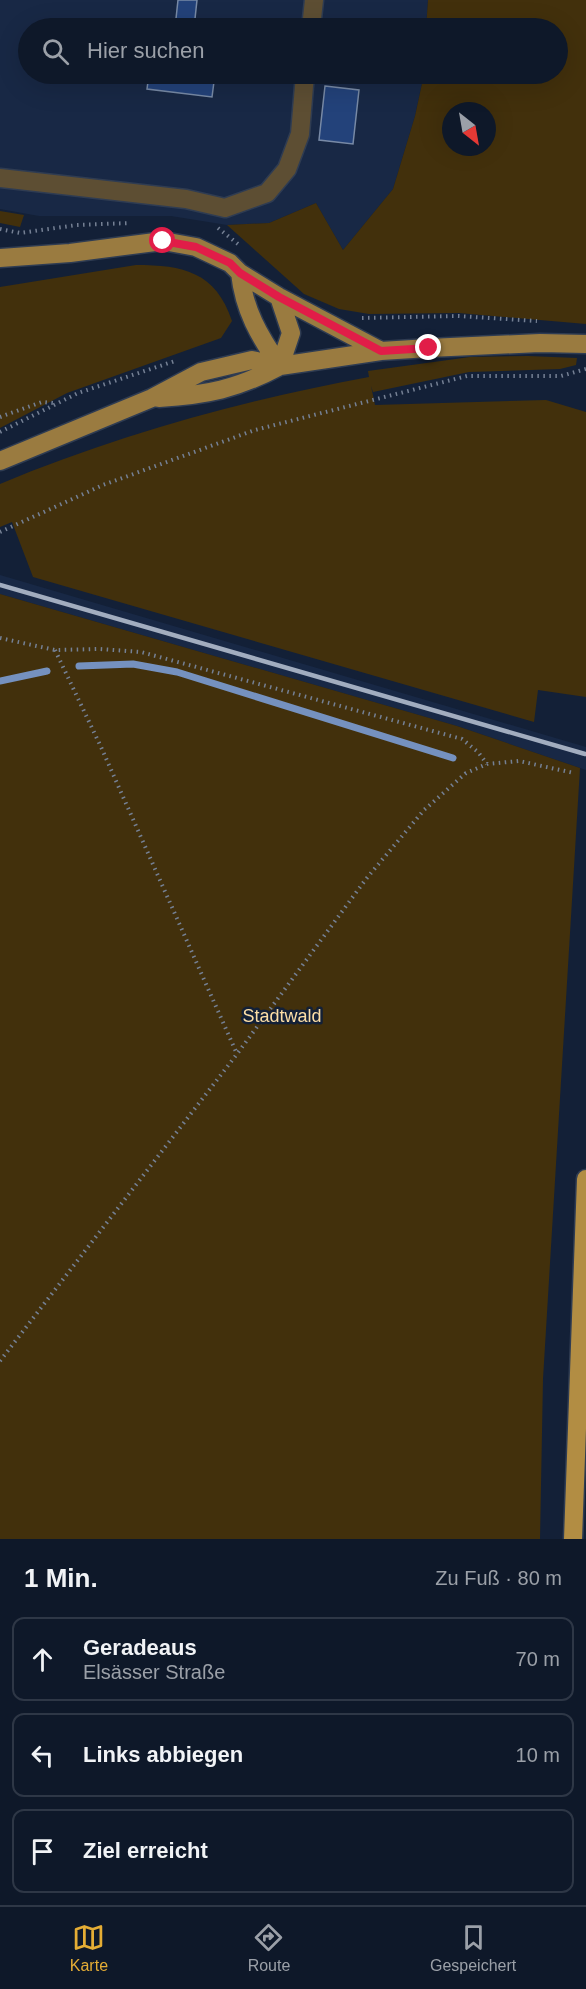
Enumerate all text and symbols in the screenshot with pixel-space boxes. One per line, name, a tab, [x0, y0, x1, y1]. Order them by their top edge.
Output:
search box	[18, 18, 568, 84]
icon: search	[39, 35, 72, 68]
text: Hier suchen	[87, 38, 204, 63]
north arrow	[442, 102, 496, 156]
route start	[149, 227, 175, 253]
route end	[415, 334, 441, 360]
park label: Stadtwald	[242, 1006, 322, 1026]
text: 1 Min.	[24, 1563, 98, 1593]
text: Zu Fuß · 80 m	[435, 1567, 562, 1589]
text: Geradeaus	[83, 1635, 197, 1660]
icon: ahead	[26, 1643, 59, 1676]
text: 70 m	[516, 1648, 560, 1670]
text: Elsässer Straße	[83, 1661, 225, 1683]
icon: left	[26, 1739, 59, 1772]
text: Links abbiegen	[83, 1742, 243, 1767]
text: 10 m	[516, 1744, 560, 1766]
icon: arrive	[26, 1835, 59, 1868]
text: Ziel erreicht	[83, 1838, 208, 1863]
tab: Karte	[70, 1921, 108, 1975]
tab: Route	[248, 1921, 290, 1975]
tab: Gespeichert	[430, 1921, 516, 1975]

